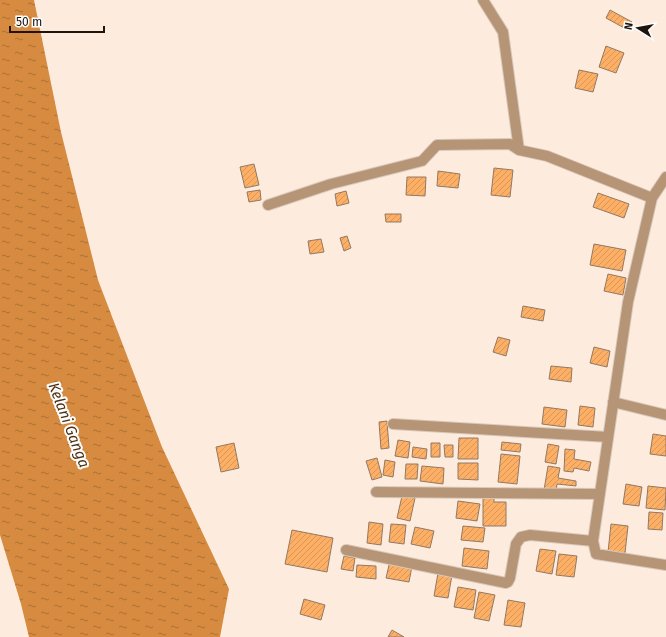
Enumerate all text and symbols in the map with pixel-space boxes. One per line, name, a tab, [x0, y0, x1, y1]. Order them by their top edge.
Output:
scale bar	[10, 8, 104, 34]
north arrow	[618, 8, 658, 48]
text: 50 m	[16, 15, 42, 29]
text: N	[622, 21, 636, 31]
water label: Kelani Ganga	[45, 380, 93, 470]

